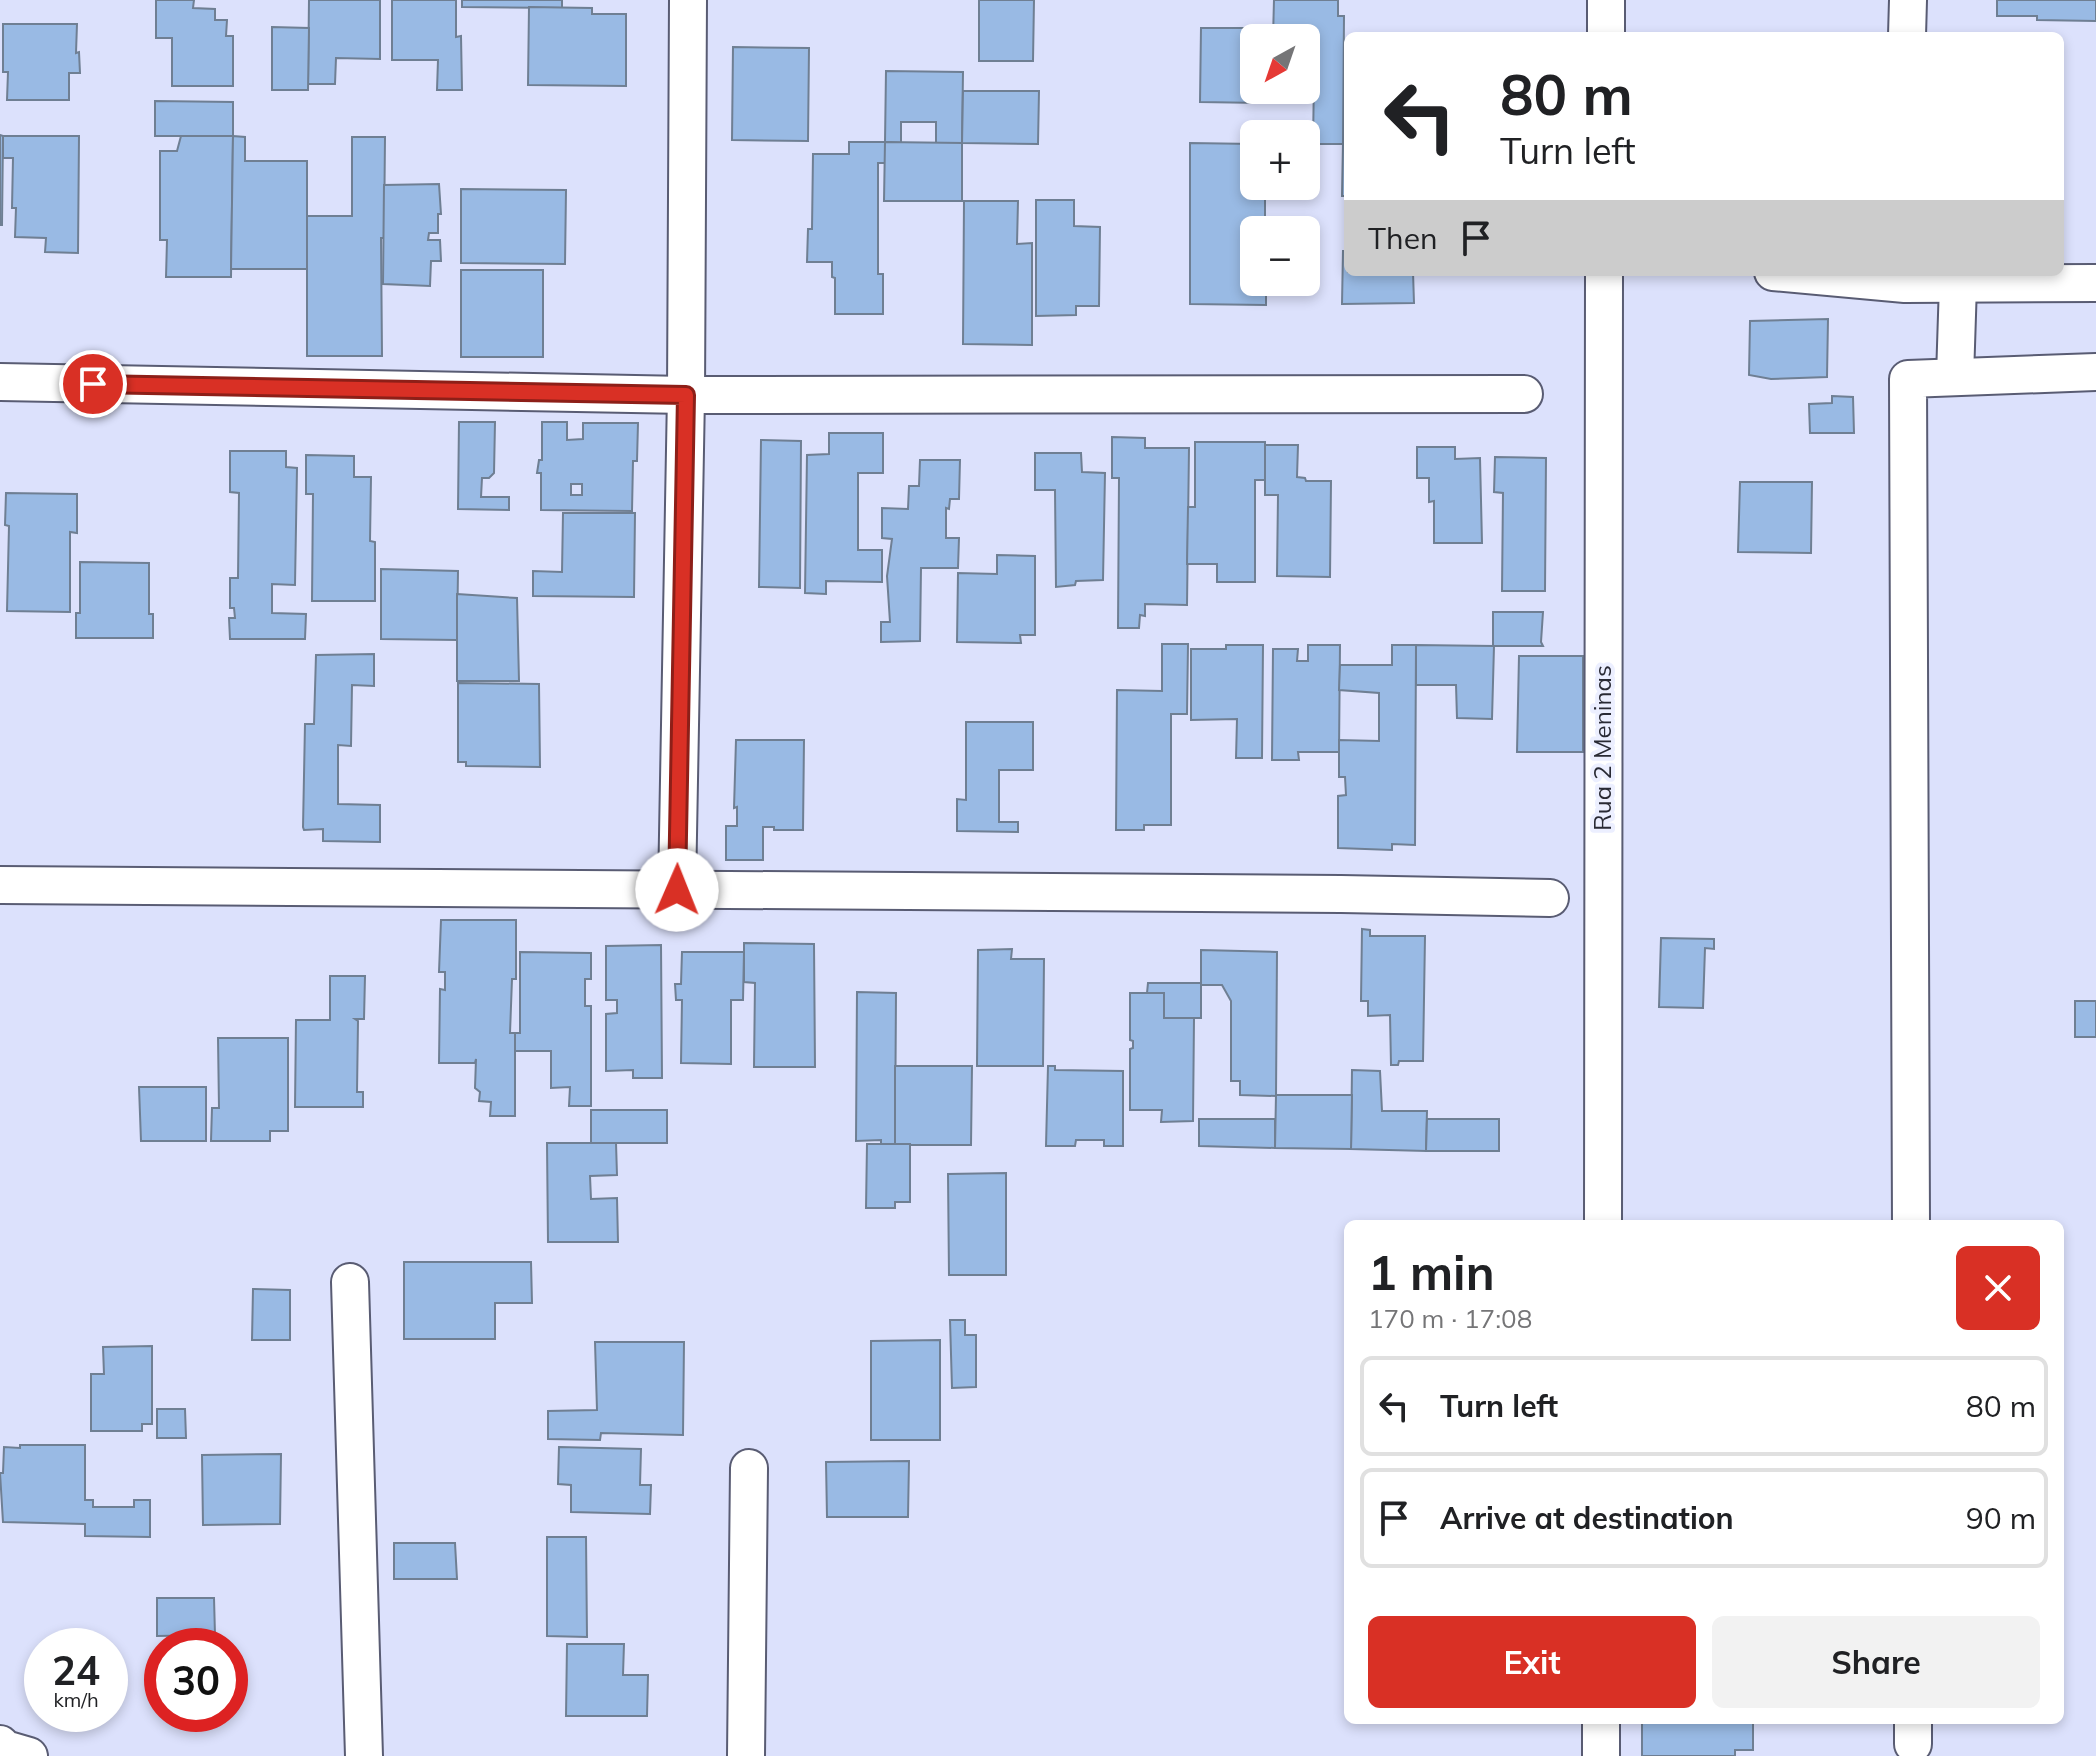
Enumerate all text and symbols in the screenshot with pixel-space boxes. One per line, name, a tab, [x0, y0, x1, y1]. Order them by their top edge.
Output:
north arrow	[1240, 24, 1320, 104]
map controls	[1240, 24, 1320, 296]
text: 80 m	[1500, 59, 1633, 129]
icon: left	[1368, 64, 1472, 168]
button: +	[1240, 120, 1320, 200]
text: Turn left	[1500, 128, 1636, 173]
button: −	[1240, 216, 1320, 296]
icon: arrive	[1454, 216, 1498, 260]
text: Then	[1368, 219, 1438, 257]
pin	[59, 350, 127, 418]
icon: arrive	[71, 362, 115, 406]
street label: Rua 2 Meninas	[1587, 665, 1617, 831]
position arrow	[635, 848, 719, 932]
text: 1 min	[1368, 1242, 1495, 1302]
button: close	[1956, 1246, 2040, 1330]
text: 170 m · 17:08	[1368, 1302, 1532, 1335]
icon: left	[1372, 1384, 1416, 1428]
text: Turn left	[1440, 1387, 1558, 1425]
text: 80 m	[1966, 1387, 2036, 1425]
icon: arrive	[1372, 1496, 1416, 1540]
text: Arrive at destination	[1440, 1499, 1734, 1537]
text: 90 m	[1966, 1499, 2036, 1537]
button: Exit	[1368, 1616, 1696, 1708]
button: Share	[1712, 1616, 2040, 1708]
speed limit sign: 30	[144, 1628, 248, 1732]
text: 24	[52, 1645, 100, 1695]
text: km/h	[53, 1687, 99, 1712]

